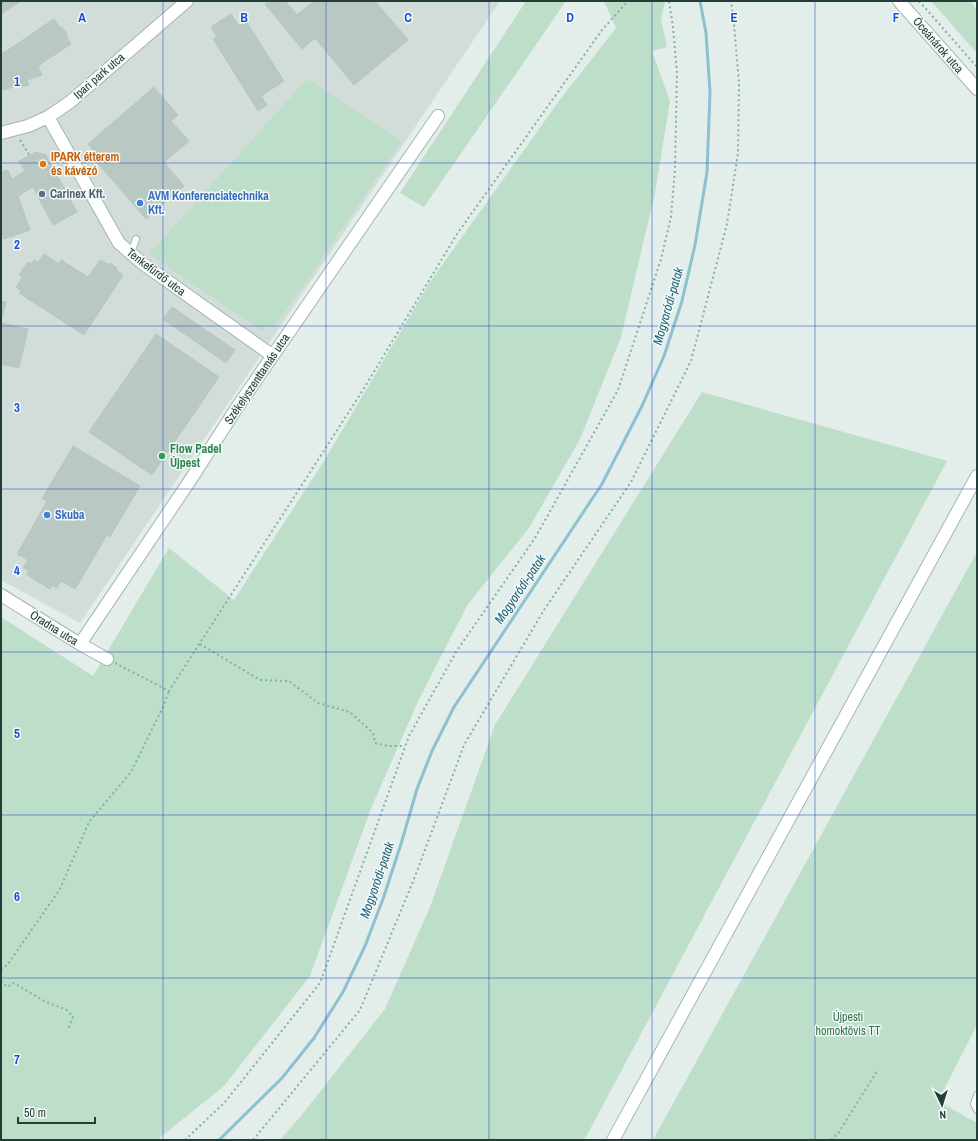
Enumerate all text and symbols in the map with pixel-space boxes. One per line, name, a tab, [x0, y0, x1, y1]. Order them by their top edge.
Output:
text: A	[78, 9, 86, 26]
text: B	[240, 9, 248, 26]
text: C	[404, 9, 412, 26]
text: D	[566, 9, 574, 26]
text: E	[730, 9, 738, 26]
text: F	[893, 9, 900, 26]
street label: Óceánárok utca	[909, 14, 967, 77]
street label: Ipari park utca	[70, 49, 128, 103]
text: 1	[14, 73, 20, 90]
place label: IPARK étterem és kávézó	[51, 149, 119, 179]
marker: IPARK étterem és kávézó	[38, 159, 48, 169]
place label: Carinex Kft.	[50, 186, 105, 202]
place label: AVM Konferenciatechnika Kft.	[148, 188, 269, 218]
marker: Carinex Kft.	[37, 189, 47, 199]
marker: AVM Konferenciatechnika Kft.	[135, 198, 145, 208]
text: 2	[14, 236, 20, 253]
street label: Tenkefürdő utca	[123, 245, 189, 300]
water label: Mogyoródi-patak	[649, 265, 687, 347]
street label: Székelyszenttamás utca	[221, 330, 294, 427]
text: 3	[14, 399, 20, 416]
place label: Flow Padel Újpest	[170, 441, 222, 471]
marker: Flow Padel Újpest	[157, 451, 167, 461]
place label: Skuba	[55, 507, 85, 523]
marker: Skuba	[42, 510, 52, 520]
water label: Mogyoródi-patak	[491, 551, 550, 627]
text: 4	[14, 562, 20, 579]
street label: Óradna utca	[27, 607, 82, 649]
text: 5	[14, 725, 20, 742]
water label: Mogyoródi-patak	[356, 839, 398, 921]
text: 6	[14, 888, 20, 905]
park label: Újpesti homoktövis TT	[816, 1009, 880, 1039]
text: 7	[14, 1051, 20, 1068]
north arrow	[922, 1085, 962, 1125]
scale bar	[18, 1099, 95, 1125]
text: 50 m	[24, 1105, 46, 1121]
text: N	[939, 1108, 946, 1122]

